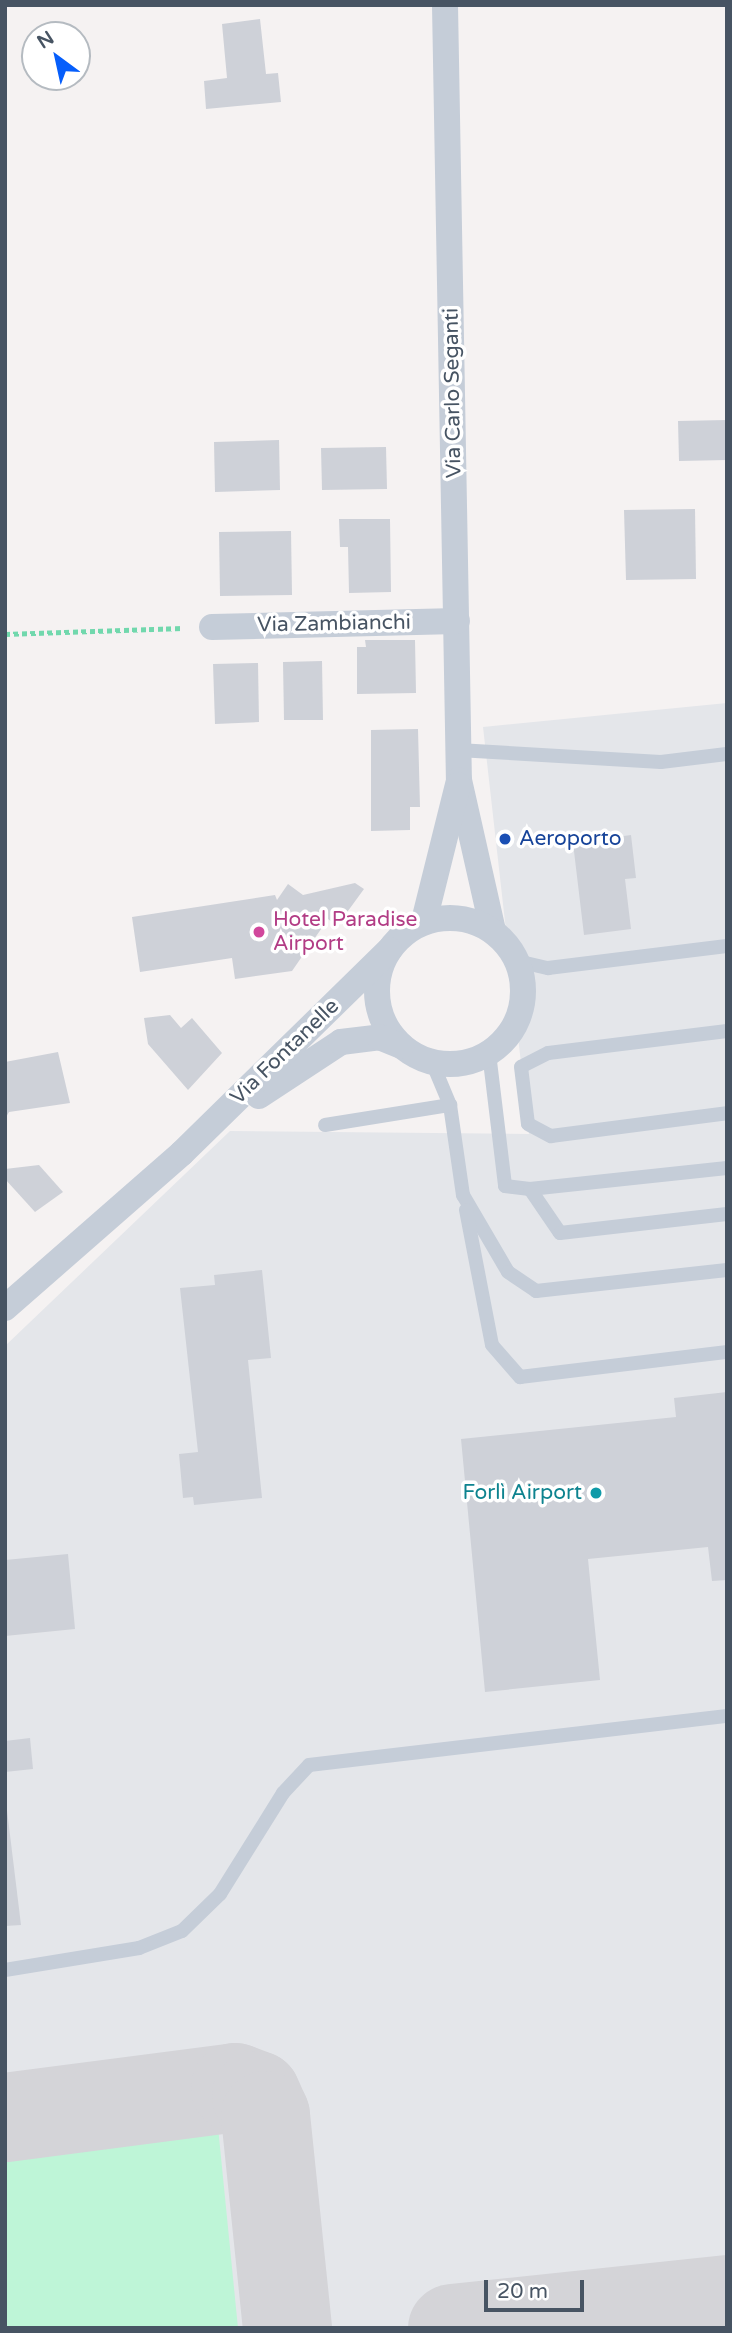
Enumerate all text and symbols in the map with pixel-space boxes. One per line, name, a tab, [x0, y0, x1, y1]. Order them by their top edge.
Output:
north arrow	[21, 21, 91, 91]
text: N	[33, 27, 58, 53]
street label: Via Carlo Seganti	[439, 308, 467, 478]
street label: Via Zambianchi	[257, 610, 411, 638]
place label: Aeroporto	[519, 826, 622, 852]
marker: Aeroporto	[497, 831, 513, 847]
place label: Hotel Paradise Airport	[273, 907, 417, 957]
marker: Hotel Paradise Airport	[251, 924, 267, 940]
street label: Via Fontanelle	[226, 994, 344, 1110]
place label: Forlì Airport	[462, 1480, 582, 1506]
marker: Forlì Airport	[588, 1485, 604, 1501]
scale bar	[487, 2266, 587, 2310]
text: 20 m	[497, 2279, 548, 2304]

